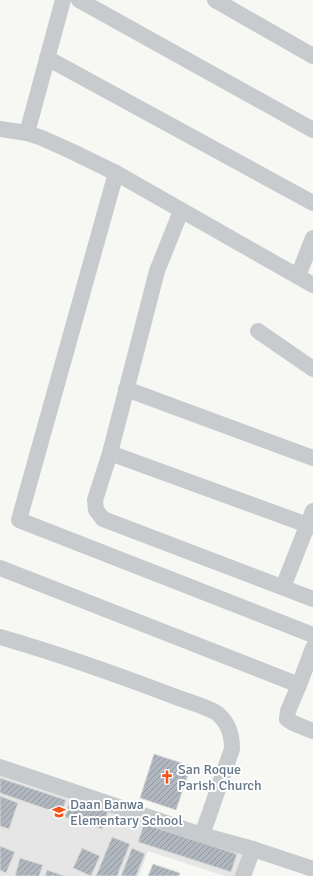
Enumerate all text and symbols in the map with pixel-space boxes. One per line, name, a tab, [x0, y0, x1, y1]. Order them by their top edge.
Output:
place label: San Roque Parish Church	[178, 761, 262, 794]
church icon: San Roque Parish Church	[159, 769, 175, 785]
place label: Daan Banwa Elementary School	[70, 796, 183, 829]
school or university icon: Daan Banwa Elementary School	[51, 804, 67, 820]

